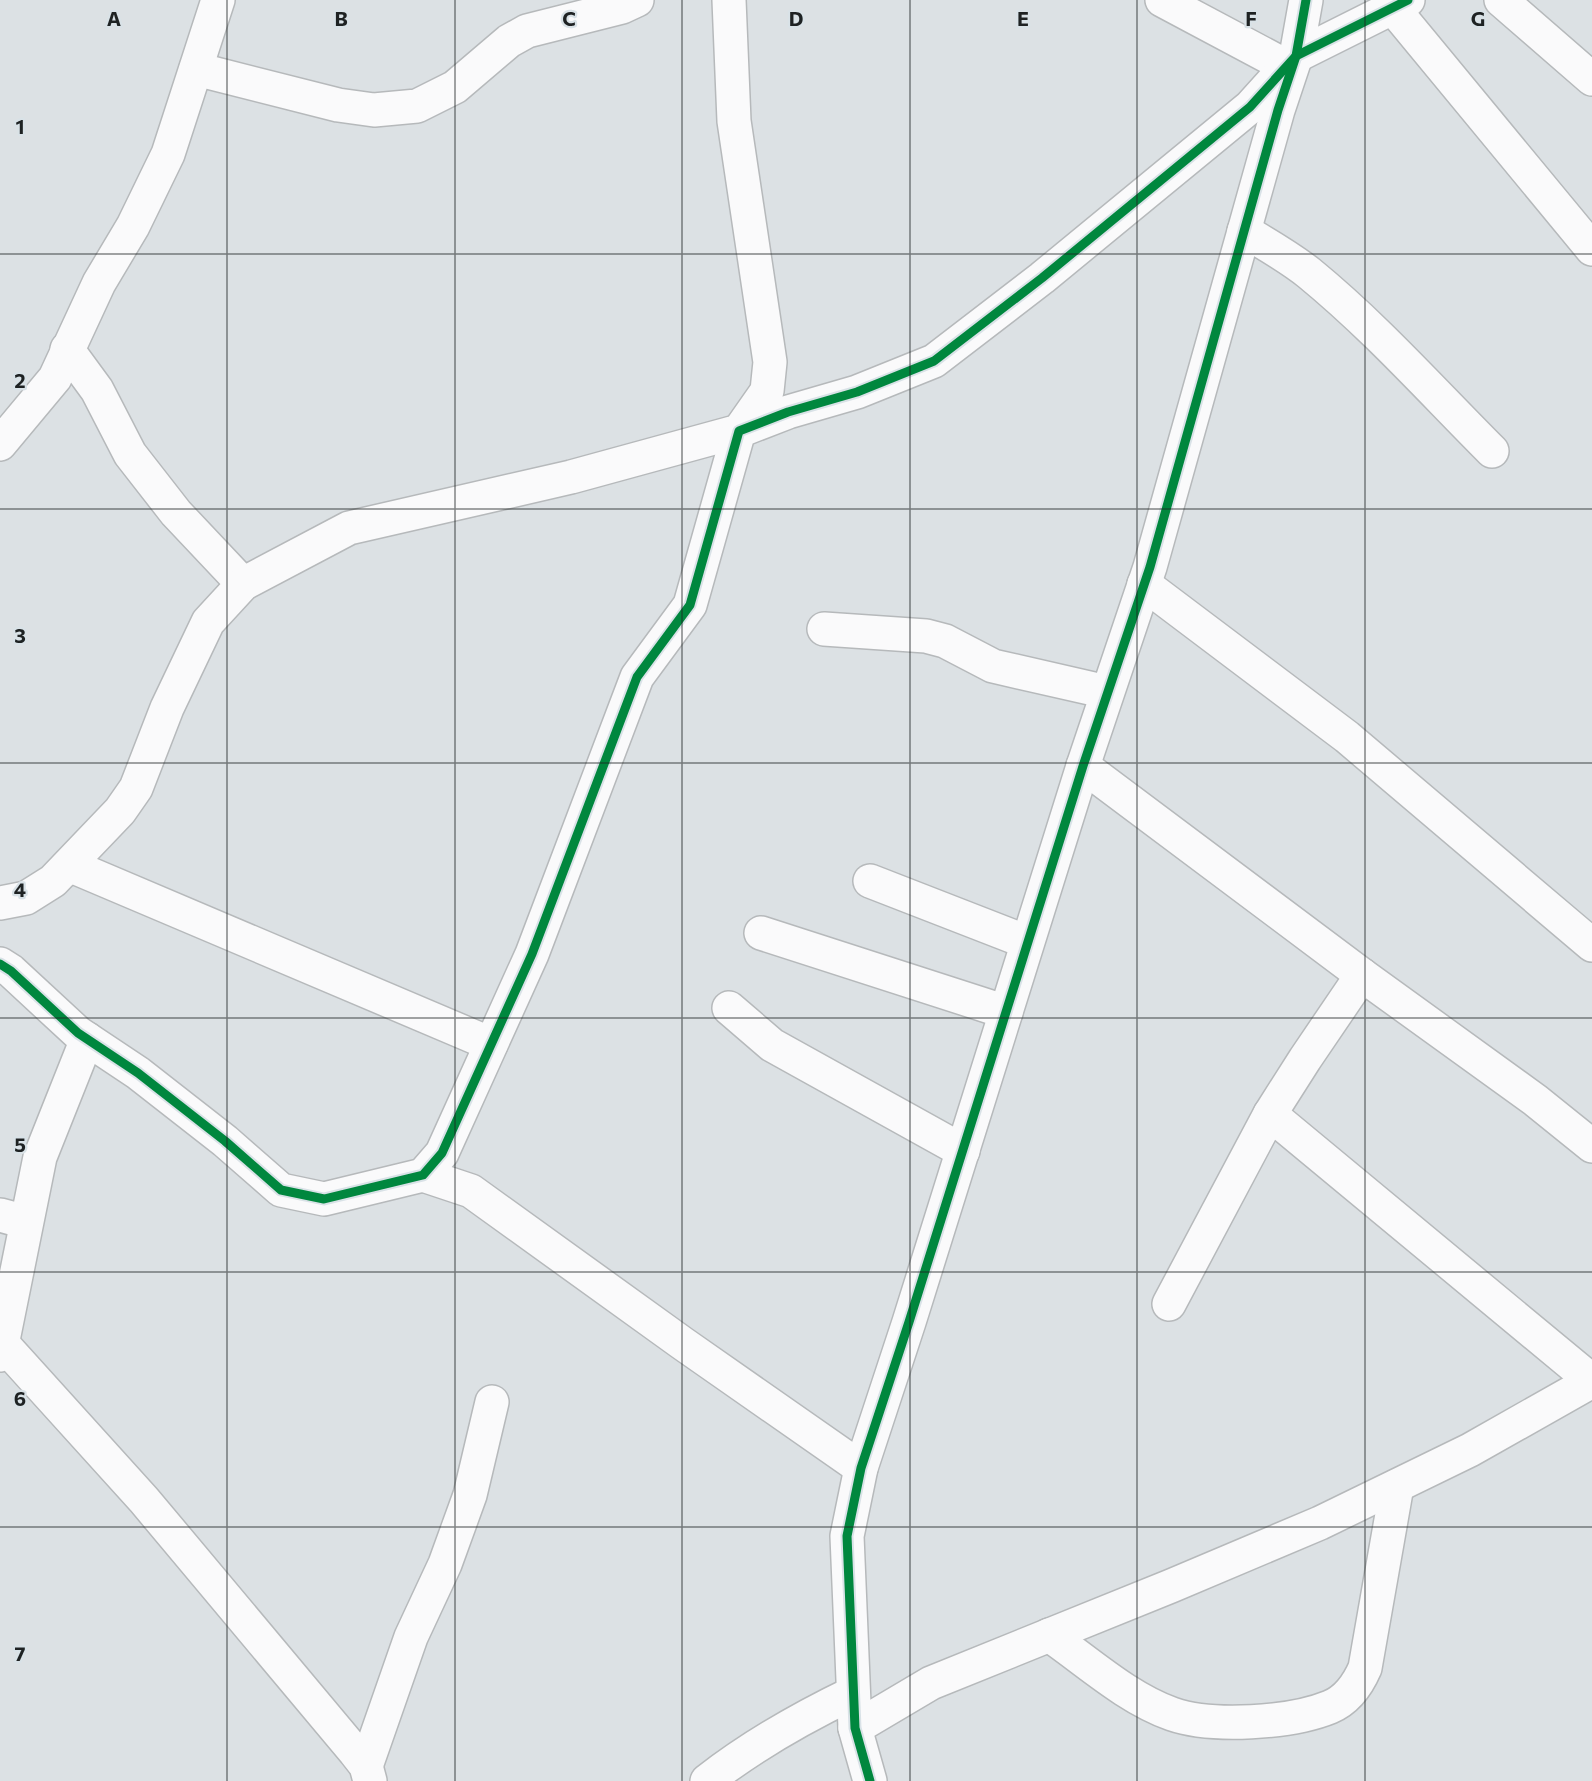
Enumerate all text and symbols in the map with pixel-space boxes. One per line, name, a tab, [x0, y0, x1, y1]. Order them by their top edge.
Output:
text: A	[107, 6, 121, 30]
text: B	[334, 6, 348, 30]
text: C	[562, 6, 576, 30]
text: D	[789, 6, 803, 30]
text: E	[1017, 6, 1029, 30]
text: F	[1245, 6, 1257, 30]
text: G	[1471, 6, 1485, 30]
text: 1	[15, 114, 25, 138]
text: 2	[14, 368, 26, 392]
text: 3	[14, 623, 26, 647]
text: 4	[14, 877, 26, 901]
text: 5	[14, 1132, 26, 1156]
text: 6	[14, 1386, 26, 1410]
text: 7	[15, 1641, 26, 1665]

